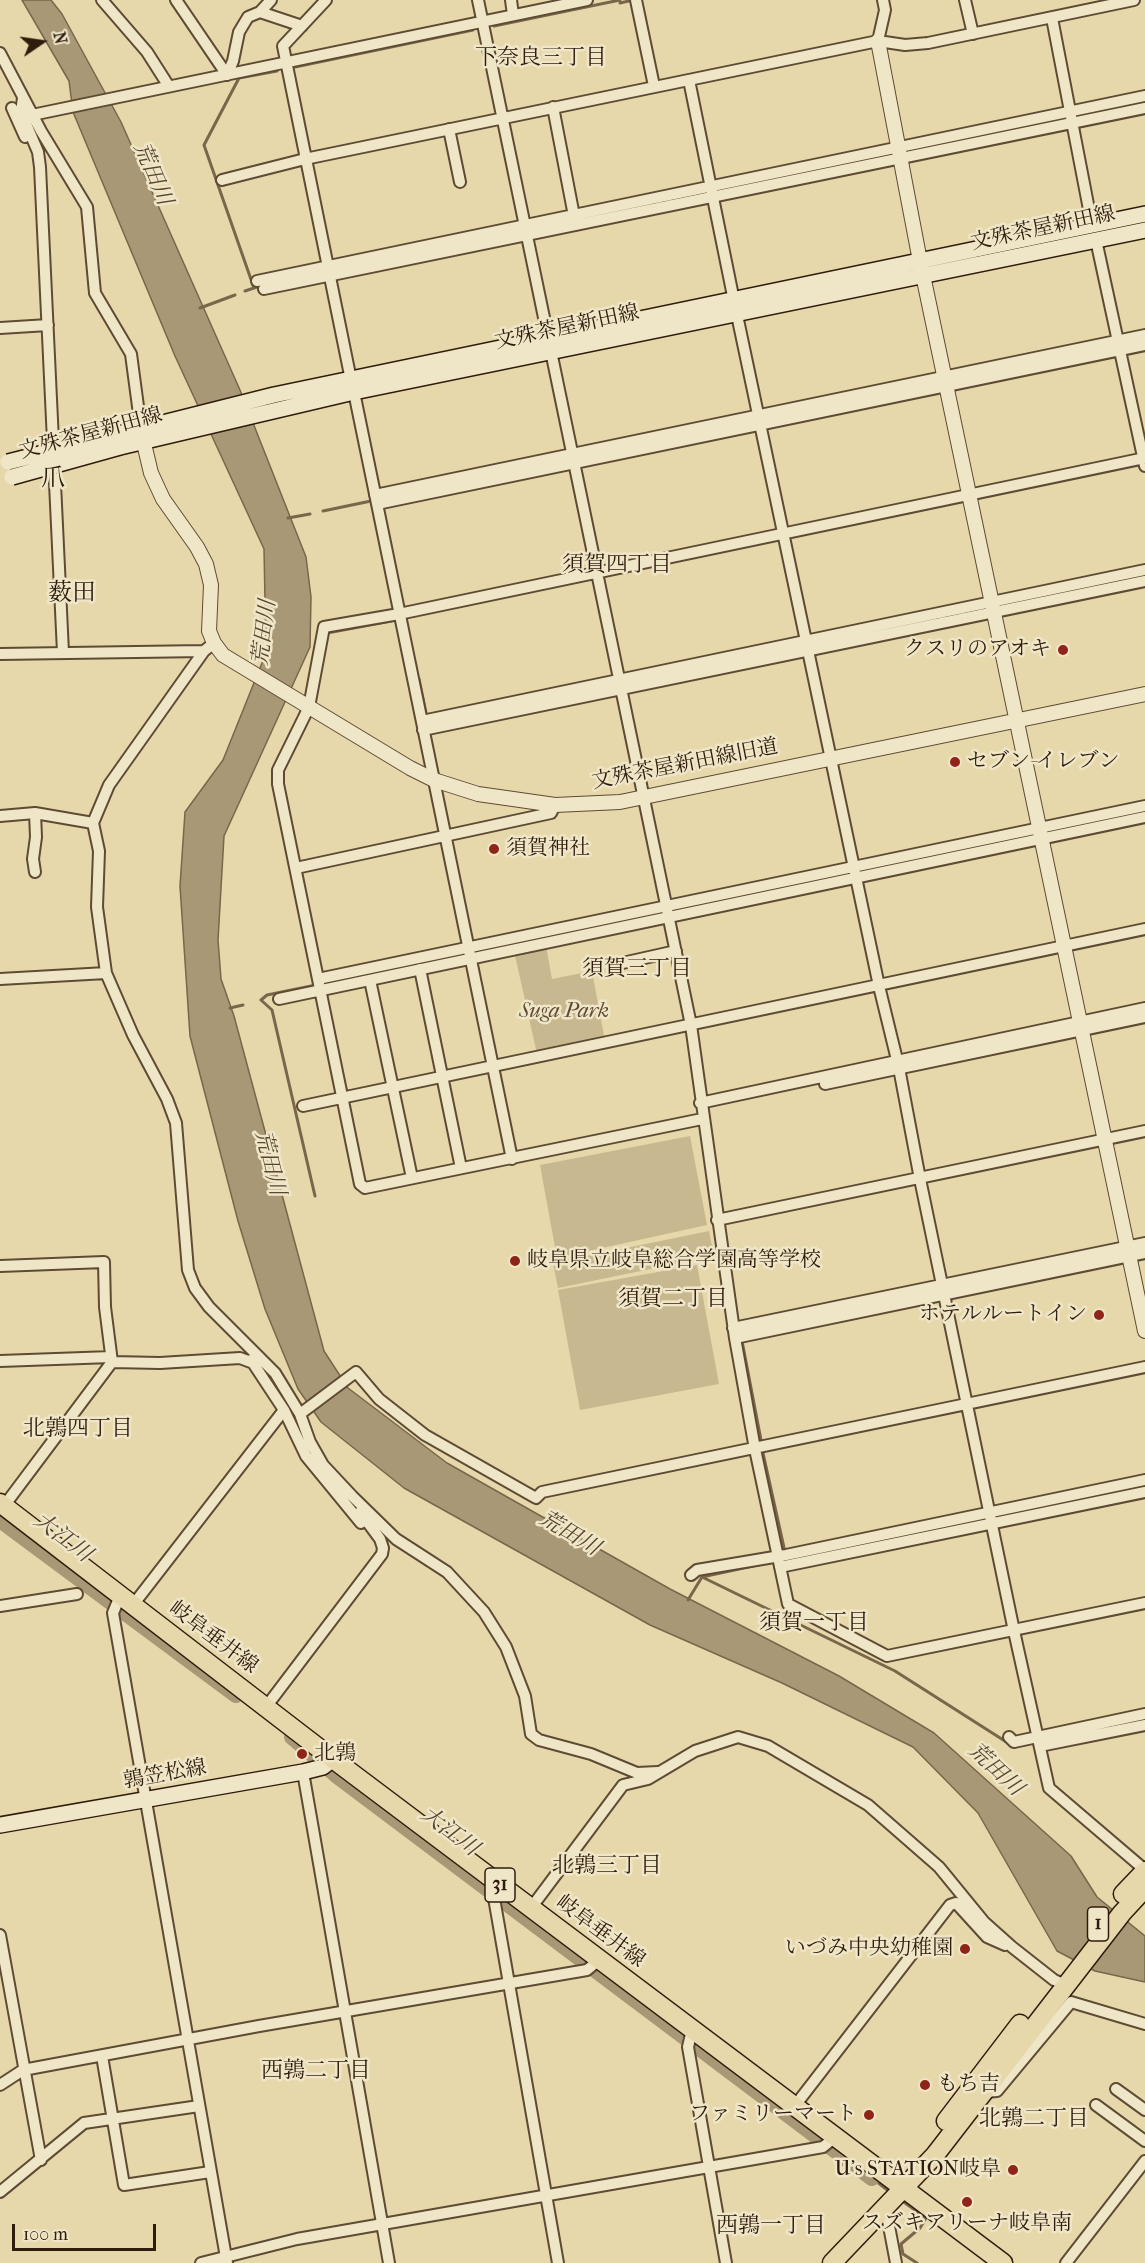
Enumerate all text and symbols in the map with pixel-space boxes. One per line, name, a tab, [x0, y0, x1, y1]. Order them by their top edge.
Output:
north arrow	[12, 12, 72, 72]
text: N	[49, 30, 71, 46]
district label: 下奈良三丁目	[475, 46, 607, 72]
water label: 荒田川	[127, 138, 177, 210]
street label: 文殊茶屋新田線	[968, 201, 1118, 257]
street label: 文殊茶屋新田線	[492, 300, 642, 356]
street label: 文殊茶屋新田線	[17, 403, 165, 465]
district label: 爪	[41, 465, 65, 493]
district label: 須賀四丁目	[562, 553, 672, 579]
district label: 薮田	[48, 580, 96, 608]
water label: 荒田川	[248, 599, 282, 667]
place label: クスリのアオキ	[904, 637, 1051, 663]
marker: クスリのアオキ	[1056, 643, 1070, 657]
street label: 文殊茶屋新田線旧道	[590, 735, 780, 795]
place label: セブン-イレブン	[967, 749, 1119, 775]
marker: セブン-イレブン	[948, 755, 962, 769]
place label: 須賀神社	[506, 836, 590, 862]
marker: 須賀神社	[487, 842, 501, 856]
district label: 須賀三丁目	[582, 957, 692, 983]
park label: Suga Park	[519, 999, 609, 1025]
water label: 荒田川	[248, 1128, 290, 1198]
place label: 岐阜県立岐阜総合学園高等学校	[527, 1248, 821, 1274]
marker: 岐阜県立岐阜総合学園高等学校	[508, 1254, 522, 1268]
district label: 須賀二丁目	[618, 1287, 728, 1313]
place label: ホテルルートイン	[919, 1302, 1087, 1328]
marker: ホテルルートイン	[1092, 1308, 1106, 1322]
district label: 北鶉四丁目	[23, 1417, 133, 1443]
water label: 荒田川	[534, 1506, 604, 1562]
water label: 大江川	[28, 1508, 96, 1568]
street label: 岐阜垂井線	[163, 1596, 263, 1680]
district label: 須賀一丁目	[759, 1611, 869, 1637]
water label: 荒田川	[962, 1738, 1028, 1802]
place label: 北鶉	[314, 1741, 356, 1767]
marker: 北鶉	[295, 1747, 309, 1761]
street label: 鶉笠松線	[121, 1755, 209, 1795]
water label: 大江川	[415, 1802, 483, 1862]
district label: 北鶉三丁目	[552, 1854, 662, 1880]
road number: 31	[485, 1868, 515, 1902]
street label: 岐阜垂井線	[550, 1890, 650, 1974]
road number: 1	[1088, 1907, 1108, 1941]
place label: いづみ中央幼稚園	[785, 1936, 953, 1962]
marker: いづみ中央幼稚園	[958, 1942, 972, 1956]
district label: 西鶉二丁目	[261, 2059, 371, 2085]
place label: もち吉	[937, 2072, 1000, 2098]
marker: もち吉	[918, 2078, 932, 2092]
place label: ファミリーマート	[689, 2102, 857, 2128]
district label: 北鶉二丁目	[979, 2107, 1089, 2133]
marker: ファミリーマート	[862, 2108, 876, 2122]
place label: U’s STATION岐阜	[834, 2157, 1001, 2183]
marker: U’s STATION岐阜	[1006, 2163, 1020, 2177]
marker: スズキアリーナ岐阜南	[960, 2195, 974, 2209]
place label: スズキアリーナ岐阜南	[862, 2211, 1072, 2237]
scale bar	[15, 2212, 159, 2250]
district label: 西鶉一丁目	[716, 2214, 826, 2240]
text: 100 m	[23, 2224, 68, 2245]

